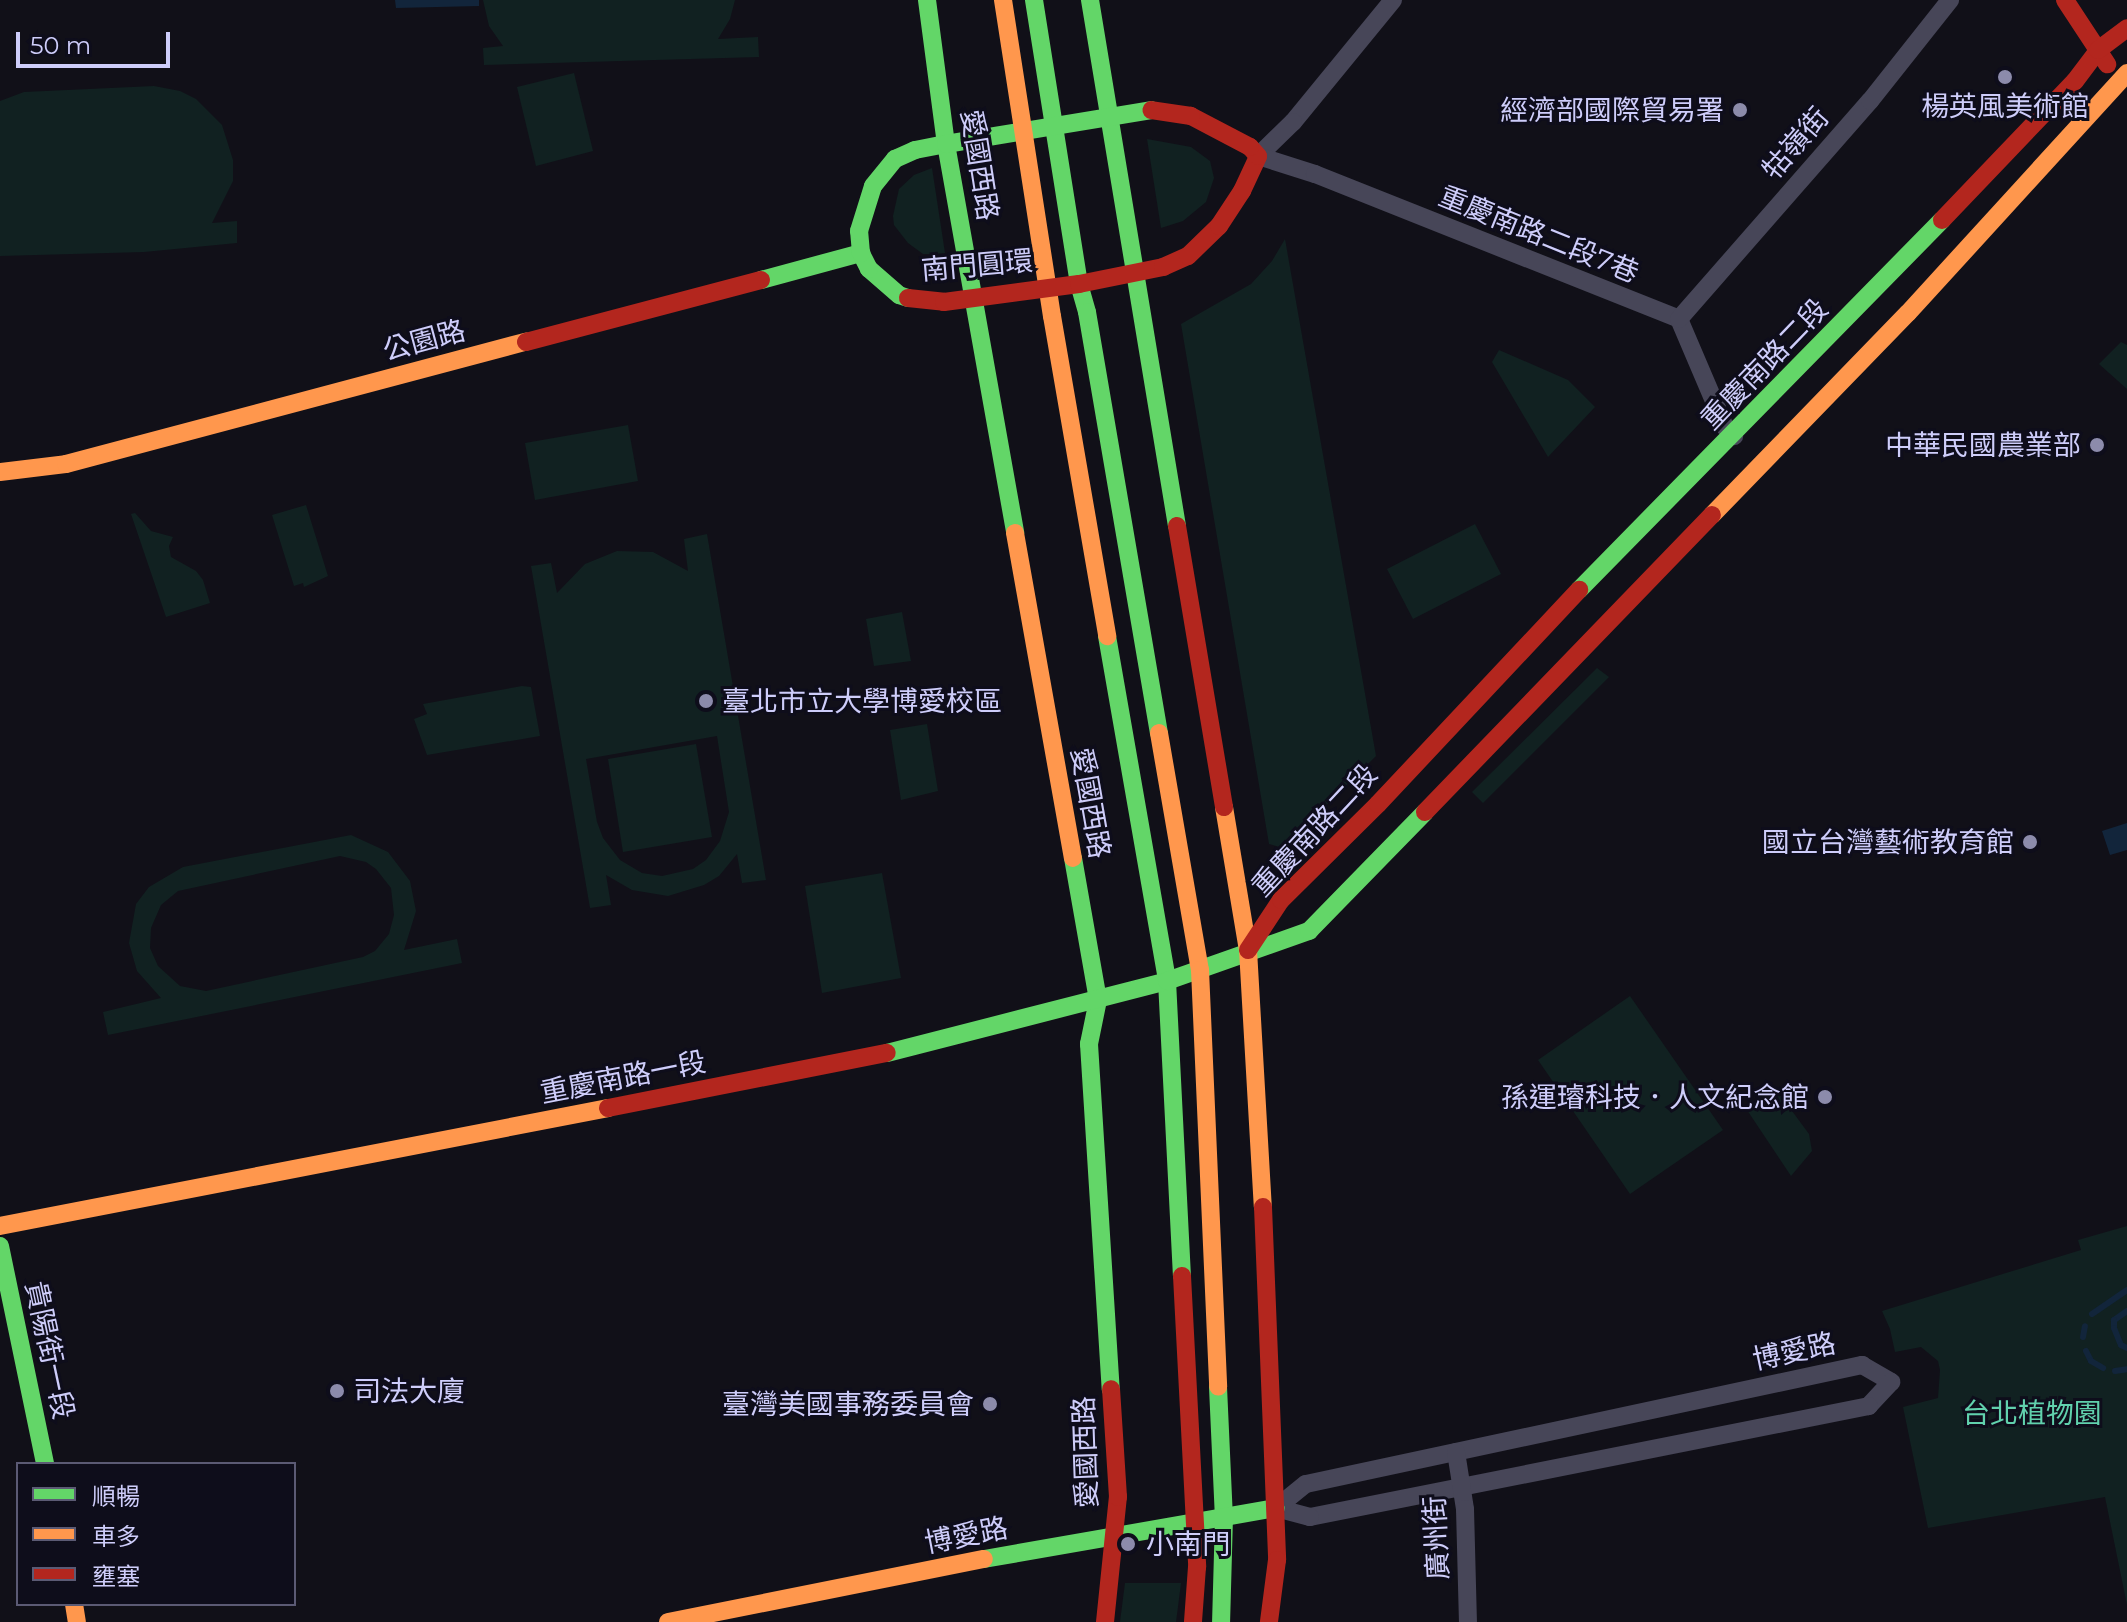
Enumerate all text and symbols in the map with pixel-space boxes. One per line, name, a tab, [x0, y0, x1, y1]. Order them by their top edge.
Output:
scale bar	[20, 16, 174, 66]
text: 50 m	[30, 31, 91, 60]
marker: 楊英風美術館	[1996, 68, 2014, 86]
place label: 楊英風美術館	[1921, 89, 2089, 123]
place label: 經濟部國際貿易署	[1500, 93, 1724, 127]
street label: 牯嶺街	[1755, 100, 1835, 186]
marker: 經濟部國際貿易署	[1731, 101, 1749, 119]
street label: 愛國西路	[955, 107, 1005, 223]
street label: 重慶南路二段7巷	[1434, 179, 1644, 289]
street label: 南門圓環	[920, 243, 1034, 287]
street label: 重慶南路二段	[1694, 292, 1834, 436]
street label: 公園路	[379, 313, 469, 367]
place label: 中華民國農業部	[1885, 428, 2081, 462]
marker: 中華民國農業部	[2088, 436, 2106, 454]
place label: 臺北市立大學博愛校區	[722, 684, 1002, 718]
marker: 臺北市立大學博愛校區	[697, 692, 715, 710]
street label: 愛國西路	[1065, 745, 1117, 861]
street label: 重慶南路二段	[1244, 757, 1384, 903]
place label: 國立台灣藝術教育館	[1762, 825, 2014, 859]
marker: 國立台灣藝術教育館	[2021, 833, 2039, 851]
street label: 重慶南路一段	[537, 1044, 709, 1110]
place label: 孫運璿科技．人文紀念館	[1501, 1080, 1809, 1114]
marker: 孫運璿科技．人文紀念館	[1816, 1088, 1834, 1106]
street label: 貴陽街一段	[19, 1278, 81, 1422]
street label: 博愛路	[1749, 1326, 1839, 1376]
place label: 司法大廈	[353, 1374, 465, 1408]
marker: 司法大廈	[328, 1382, 346, 1400]
place label: 臺灣美國事務委員會	[722, 1387, 974, 1421]
marker: 臺灣美國事務委員會	[981, 1395, 999, 1413]
street label: 愛國西路	[1066, 1395, 1104, 1509]
park label: 台北植物園	[1962, 1396, 2102, 1430]
legend	[16, 1462, 296, 1606]
text: 順暢	[92, 1482, 140, 1511]
street label: 廣州街	[1417, 1495, 1455, 1581]
street label: 博愛路	[922, 1510, 1010, 1560]
text: 車多	[92, 1522, 140, 1551]
place label: 小南門	[1146, 1527, 1230, 1561]
marker: 小南門	[1117, 1533, 1139, 1555]
text: 壅塞	[92, 1562, 140, 1591]

